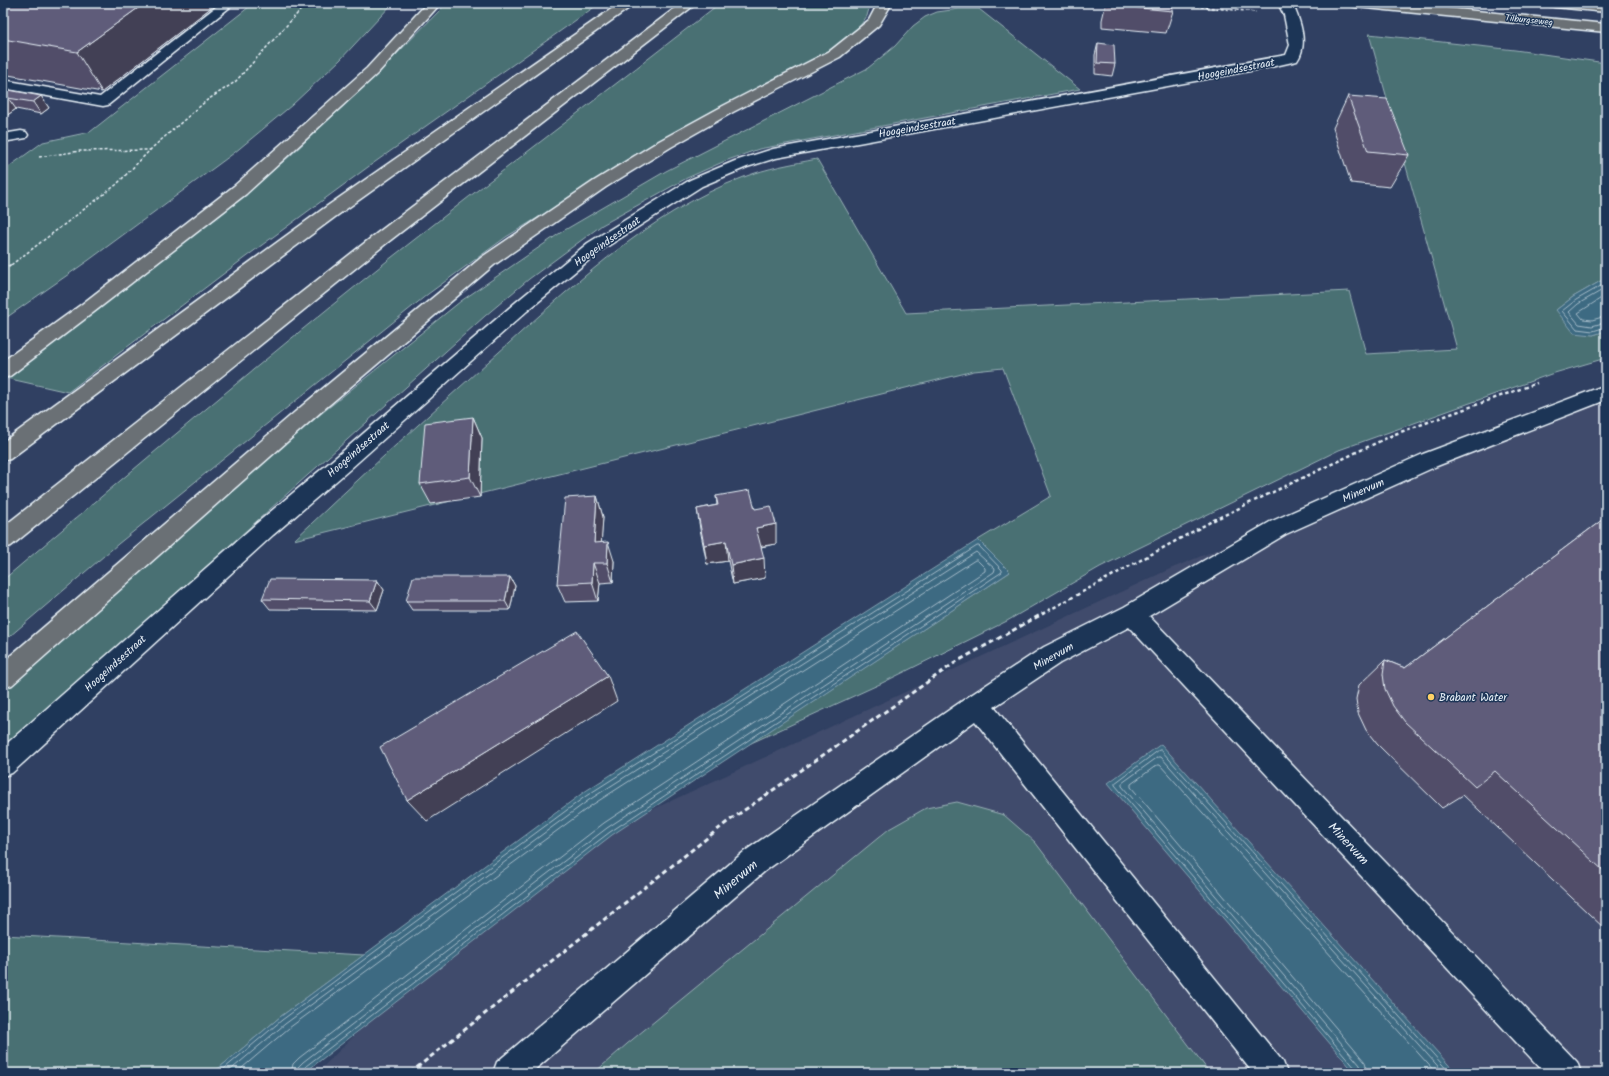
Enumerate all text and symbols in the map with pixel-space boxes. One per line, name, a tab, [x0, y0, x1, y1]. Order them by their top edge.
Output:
street label: Tilburgseweg	[1504, 11, 1553, 30]
street label: Hoogeindsestraat	[1196, 54, 1277, 86]
street label: Hoogeindsestraat	[877, 112, 958, 144]
street label: Hoogeindsestraat	[570, 212, 645, 272]
street label: Hoogeindsestraat	[323, 417, 395, 482]
street label: Minervum	[1339, 474, 1388, 508]
street label: Hoogeindsestraat	[81, 630, 151, 697]
street label: Minervum	[1030, 638, 1077, 676]
place label: Brabant Water	[1439, 689, 1508, 707]
marker: Brabant Water	[1426, 692, 1436, 702]
street label: Minervum	[1322, 818, 1373, 870]
street label: Minervum	[709, 855, 763, 905]

